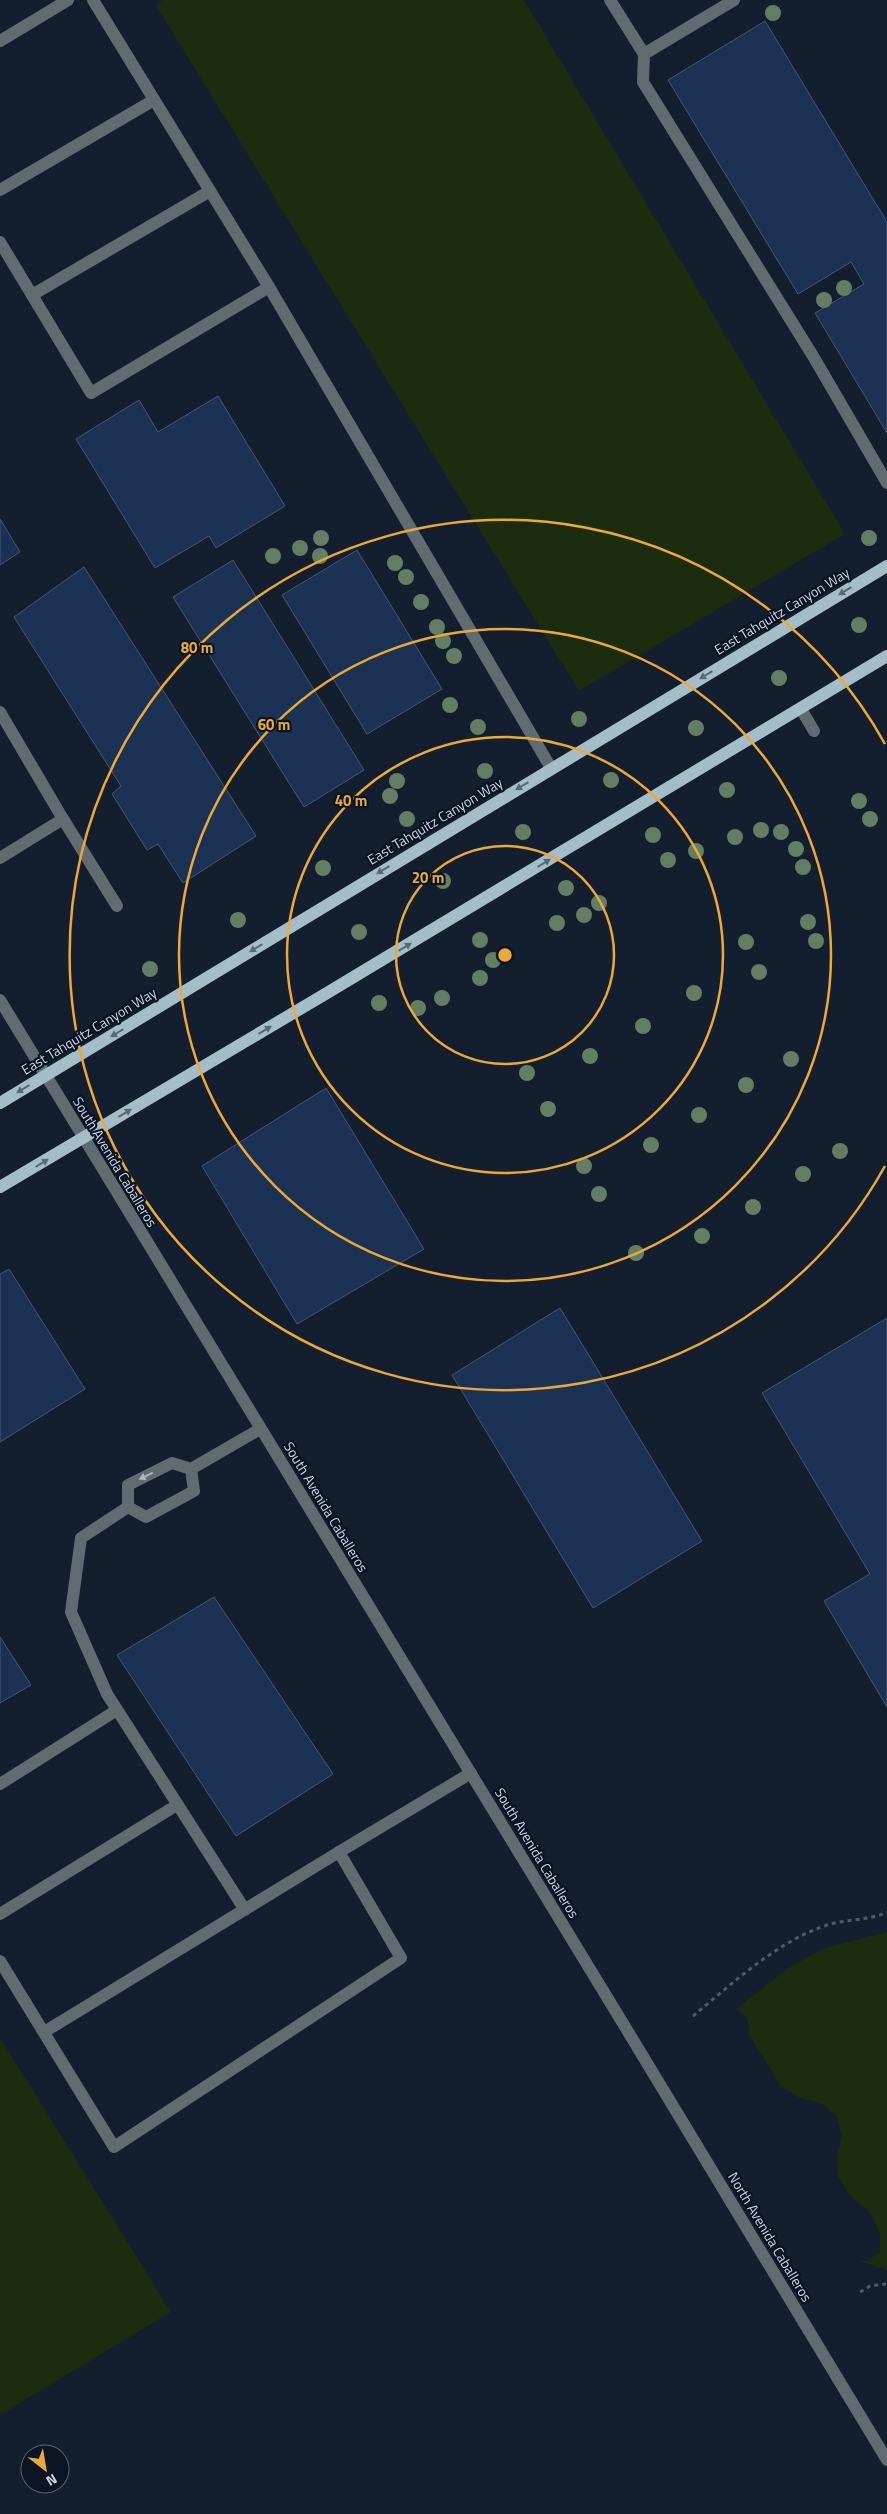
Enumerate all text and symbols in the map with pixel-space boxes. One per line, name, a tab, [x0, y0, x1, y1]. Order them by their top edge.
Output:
street label: East Tahquitz Canyon Way	[710, 562, 854, 659]
one-way arrow	[839, 586, 852, 595]
text: 80 m	[181, 636, 213, 659]
one-way arrow	[700, 670, 713, 679]
text: 60 m	[258, 713, 290, 736]
street label: East Tahquitz Canyon Way	[363, 772, 507, 869]
one-way arrow	[515, 781, 529, 790]
text: 40 m	[335, 789, 367, 812]
one-way arrow	[537, 859, 550, 868]
one-way arrow	[377, 866, 390, 875]
text: 20 m	[412, 866, 444, 889]
one-way arrow	[398, 942, 411, 951]
one-way arrow	[249, 944, 262, 953]
centre of rings	[496, 946, 514, 964]
street label: East Tahquitz Canyon Way	[17, 982, 161, 1079]
one-way arrow	[259, 1026, 272, 1035]
one-way arrow	[110, 1028, 123, 1037]
one-way arrow	[16, 1085, 29, 1094]
street label: South Avenida Caballeros	[68, 1093, 163, 1231]
one-way arrow	[119, 1109, 132, 1118]
one-way arrow	[35, 1158, 48, 1167]
street label: South Avenida Caballeros	[279, 1438, 374, 1576]
one-way arrow	[139, 1472, 153, 1480]
street label: South Avenida Caballeros	[490, 1784, 585, 1922]
street label: North Avenida Caballeros	[723, 2168, 818, 2306]
north arrow	[20, 2444, 70, 2494]
text: N	[42, 2469, 62, 2492]

